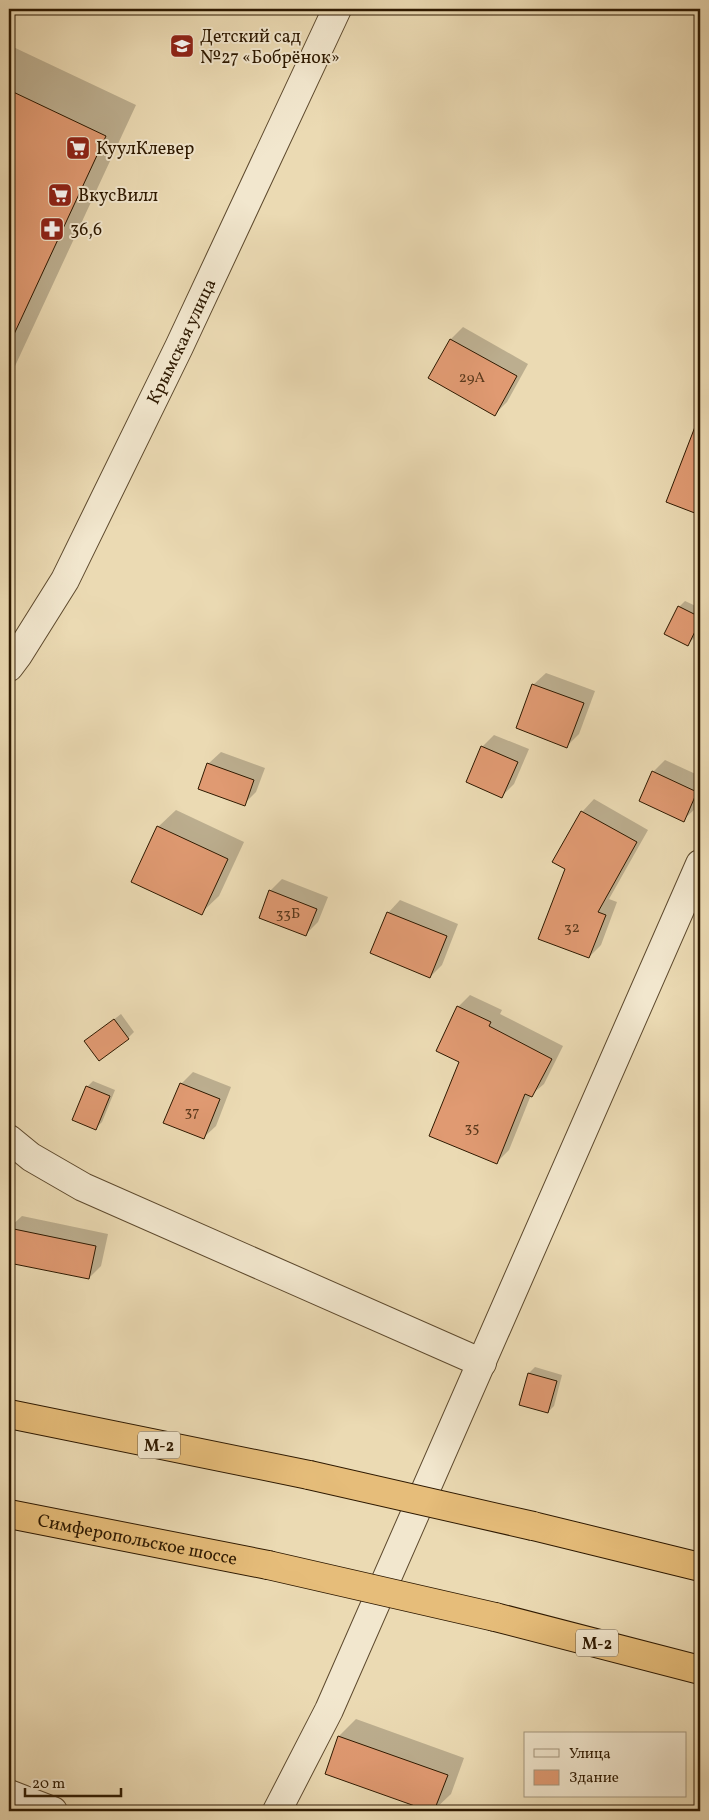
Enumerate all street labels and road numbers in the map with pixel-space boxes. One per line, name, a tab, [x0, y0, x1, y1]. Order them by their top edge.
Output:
street label: Крымская улица	[142, 275, 223, 409]
road number: М-2	[138, 1432, 180, 1458]
street label: Симферопольское шоссе	[35, 1509, 239, 1573]
road number: М-2	[576, 1630, 618, 1656]

